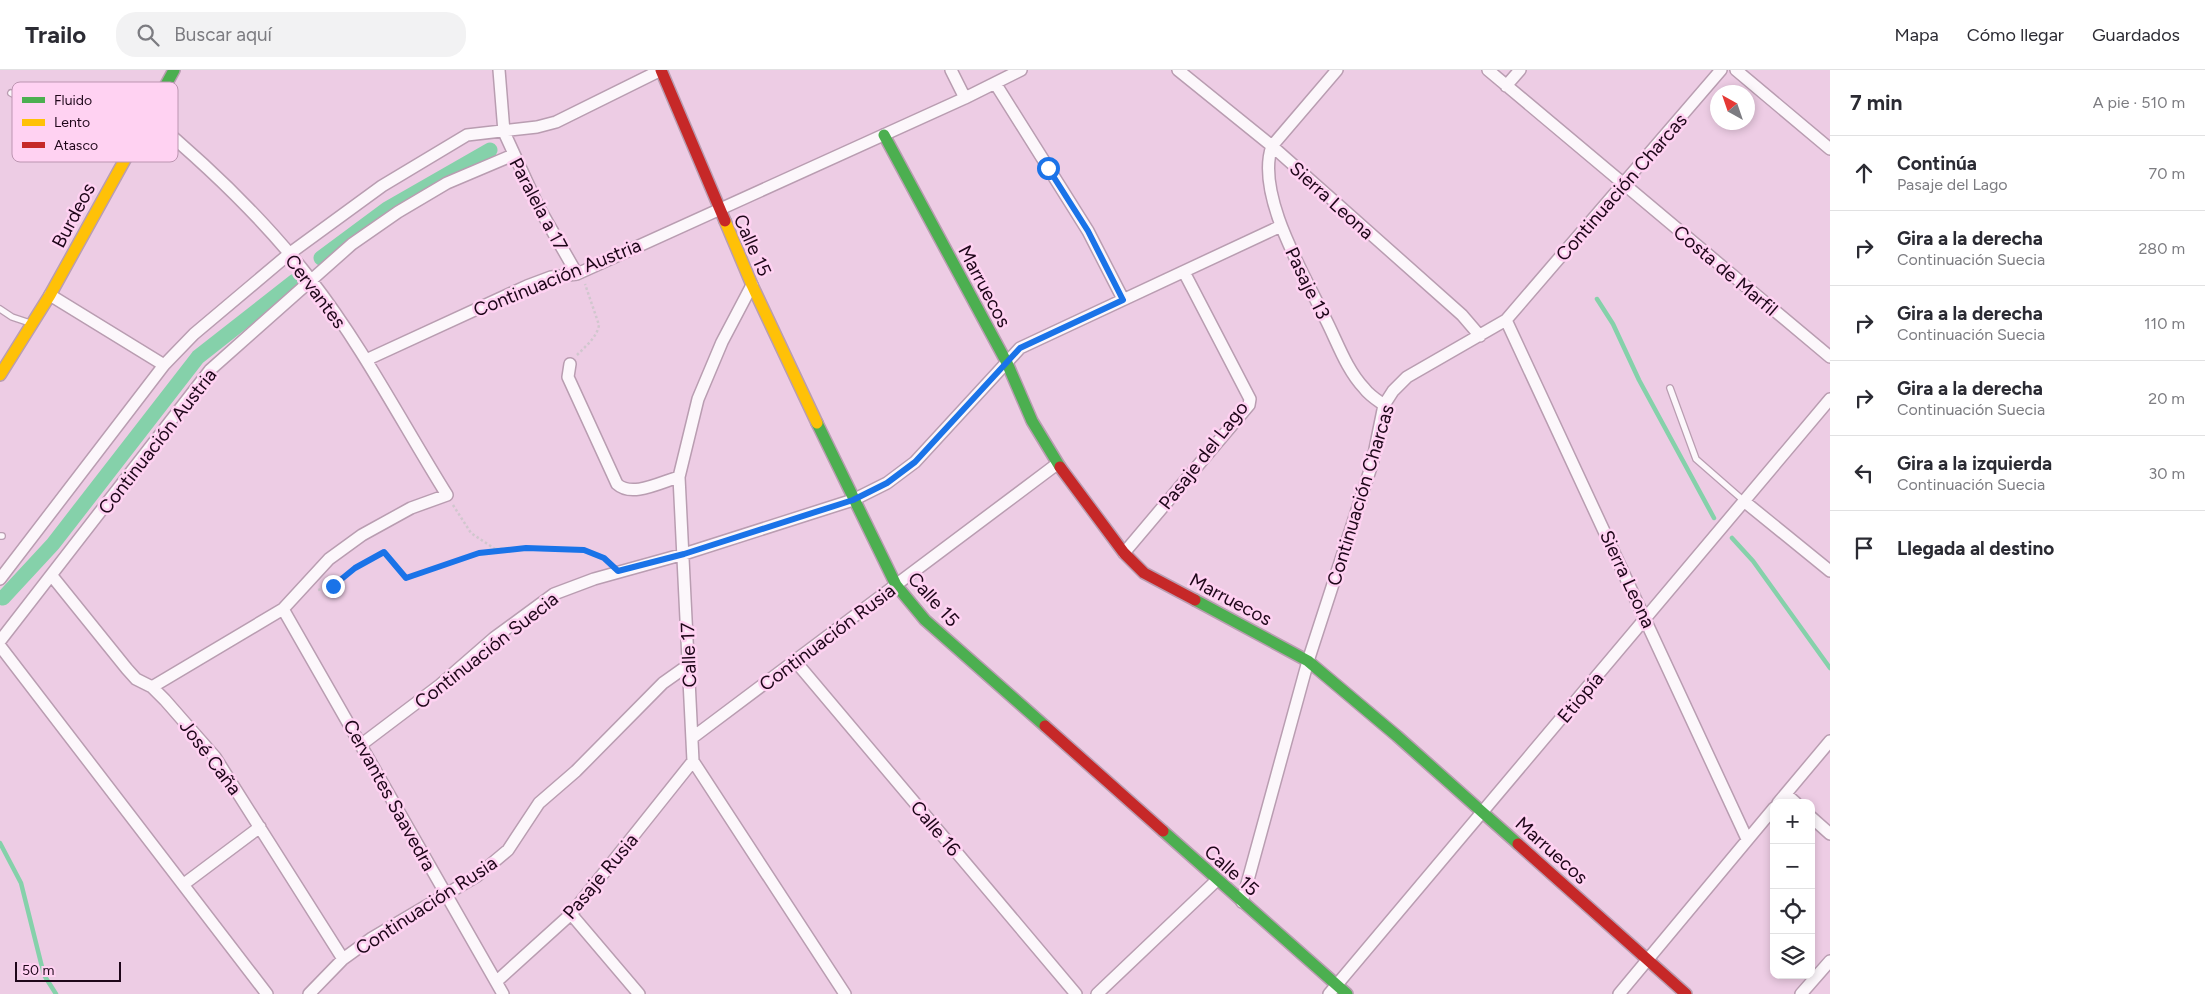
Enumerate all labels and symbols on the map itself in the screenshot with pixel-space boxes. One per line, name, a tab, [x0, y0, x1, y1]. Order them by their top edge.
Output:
legend	[12, 82, 178, 162]
north arrow	[1710, 85, 1755, 130]
text: Fluido	[54, 92, 92, 109]
street label: Continuación Charcas	[1551, 109, 1692, 266]
text: Lento	[54, 114, 90, 131]
text: Atasco	[54, 137, 98, 154]
street label: Paralela a 17	[504, 154, 573, 255]
route start	[1037, 157, 1060, 180]
street label: Sierra Leona	[1285, 157, 1378, 244]
street label: Burdeos	[47, 179, 100, 252]
street label: Calle 15	[729, 211, 776, 280]
street label: Costa de Marfil	[1669, 220, 1783, 321]
street label: Continuación Austria	[470, 233, 644, 322]
street label: Marruecos	[953, 241, 1016, 331]
street label: Pasaje 13	[1280, 243, 1335, 323]
street label: Cervantes	[280, 250, 351, 333]
street label: Continuación Austria	[93, 364, 222, 519]
street label: Pasaje del Lago	[1154, 396, 1253, 514]
street label: Continuación Charcas	[1322, 402, 1399, 588]
street label: Sierra Leona	[1595, 527, 1660, 632]
street label: Calle 15	[903, 567, 964, 631]
street label: Marruecos	[1186, 568, 1276, 631]
route end	[322, 575, 345, 598]
street label: Continuación Rusia	[755, 579, 900, 696]
street label: Continuación Suecia	[410, 587, 563, 714]
street label: Calle 17	[676, 622, 701, 688]
street label: Etiopía	[1553, 667, 1608, 727]
street label: José Caña	[175, 715, 246, 800]
street label: Cervantes Saavedra	[338, 715, 441, 875]
street label: Calle 16	[906, 796, 966, 861]
street label: Marruecos	[1511, 812, 1593, 889]
street label: Pasaje Rusia	[558, 829, 643, 924]
street label: Calle 15	[1200, 840, 1264, 901]
street label: Continuación Rusia	[351, 851, 501, 960]
scale bar	[15, 959, 121, 982]

